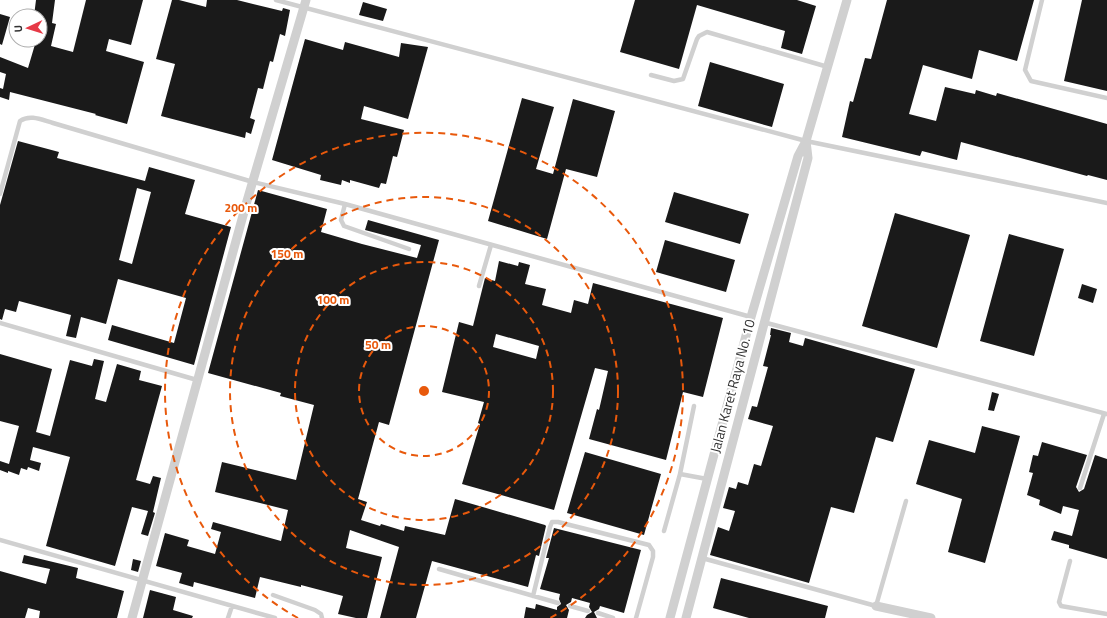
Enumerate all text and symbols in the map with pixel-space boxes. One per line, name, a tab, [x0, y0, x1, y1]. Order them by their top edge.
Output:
north arrow	[8, 8, 48, 48]
text: U	[10, 25, 26, 33]
text: 200 m	[225, 198, 257, 217]
text: 150 m	[271, 244, 303, 263]
text: 100 m	[317, 290, 349, 309]
street label: Jalan Karet Raya No. 10	[704, 317, 760, 455]
text: 50 m	[365, 335, 391, 354]
centre of rings	[417, 384, 431, 398]

